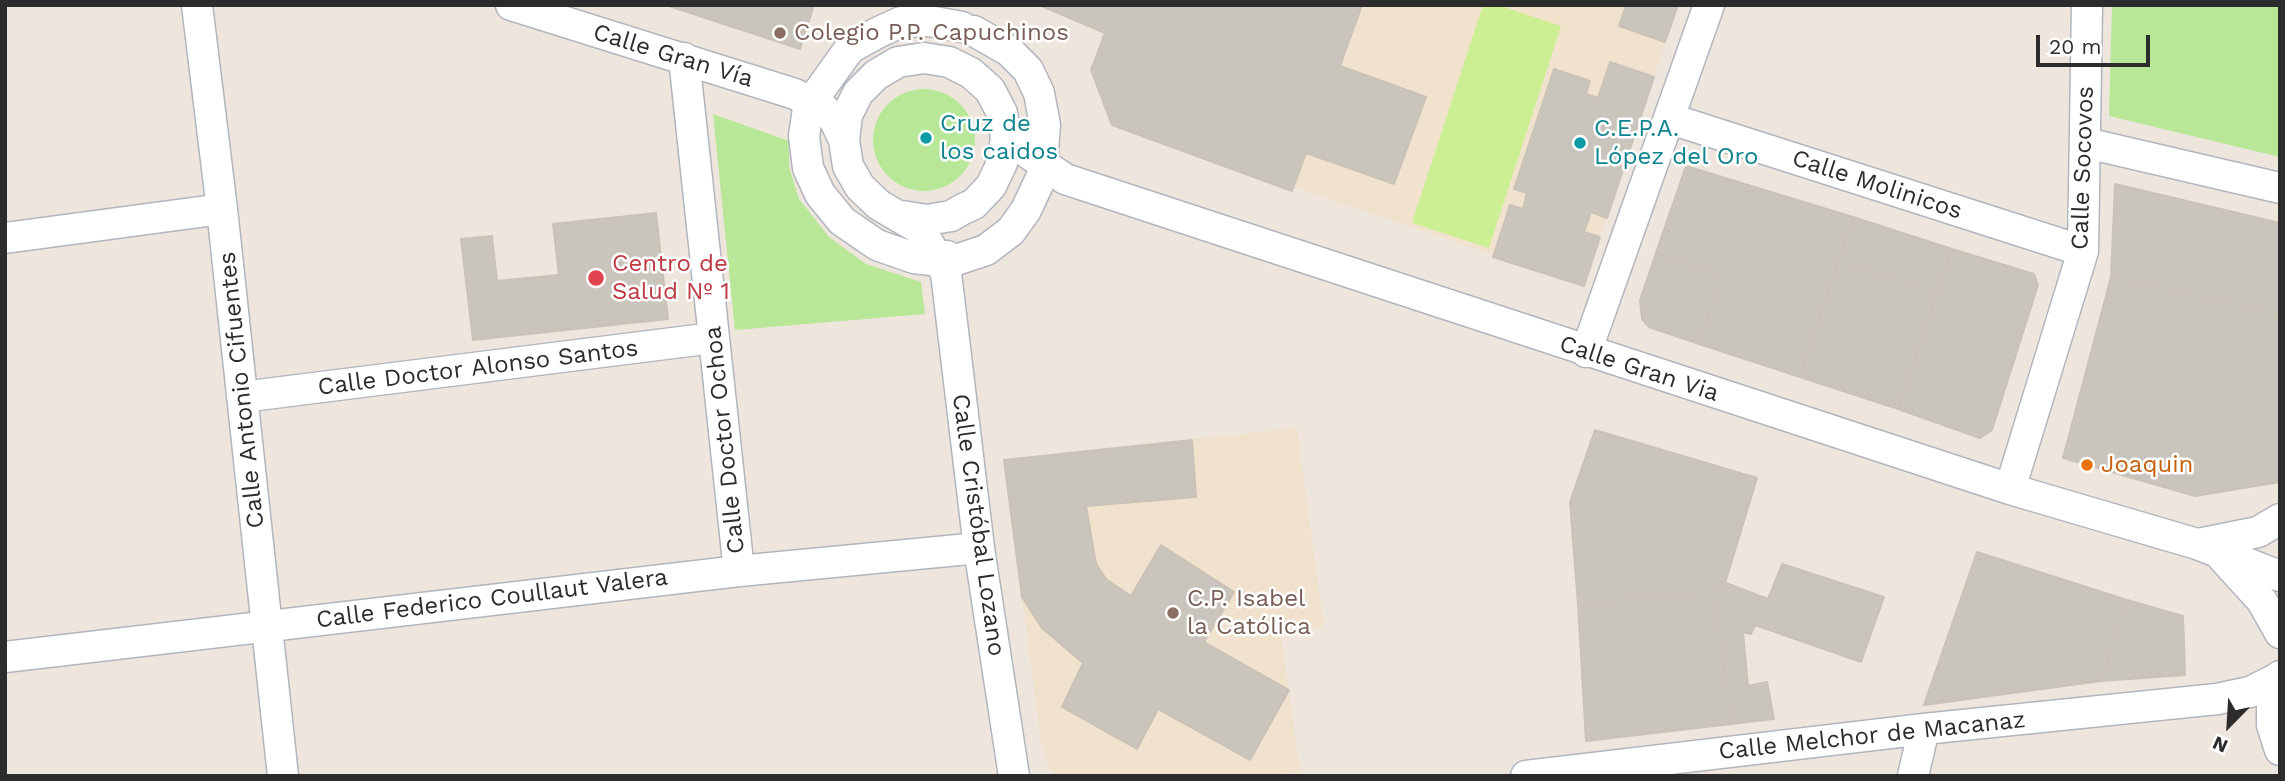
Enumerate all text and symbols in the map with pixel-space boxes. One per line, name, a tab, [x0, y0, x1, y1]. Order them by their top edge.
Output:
street label: Calle Gran Vía	[590, 18, 756, 94]
place label: Colegio P.P. Capuchinos	[794, 19, 1069, 47]
scale bar	[2040, 21, 2154, 65]
marker: Colegio P.P. Capuchinos	[772, 25, 788, 41]
text: 20 m	[2049, 34, 2101, 59]
street label: Calle Socovos	[2066, 86, 2100, 250]
place label: Cruz de los caidos	[940, 110, 1058, 166]
place label: C.E.P.A. López del Oro	[1594, 115, 1758, 171]
marker: Cruz de los caidos	[918, 130, 934, 146]
marker: C.E.P.A. López del Oro	[1572, 135, 1588, 151]
street label: Calle Molinicos	[1788, 144, 1966, 226]
street label: Calle Antonio Cifuentes	[213, 250, 271, 530]
place label: Centro de Salud Nº 1	[612, 250, 730, 306]
marker: Centro de Salud Nº 1	[586, 268, 606, 288]
street label: Calle Doctor Ochoa	[699, 325, 751, 555]
street label: Calle Gran Via	[1556, 330, 1722, 408]
street label: Calle Doctor Alonso Santos	[316, 334, 640, 402]
street label: Calle Cristóbal Lozano	[945, 392, 1011, 658]
place label: Joaquin	[2101, 451, 2193, 479]
marker: Joaquin	[2079, 457, 2095, 473]
street label: Calle Federico Coullaut Valera	[315, 563, 669, 635]
place label: C.P. Isabel la Católica	[1187, 585, 1311, 641]
marker: C.P. Isabel la Católica	[1165, 605, 1181, 621]
north arrow	[2194, 690, 2264, 760]
street label: Calle Melchor de Macanaz	[1717, 706, 2027, 766]
text: N	[2209, 731, 2231, 758]

